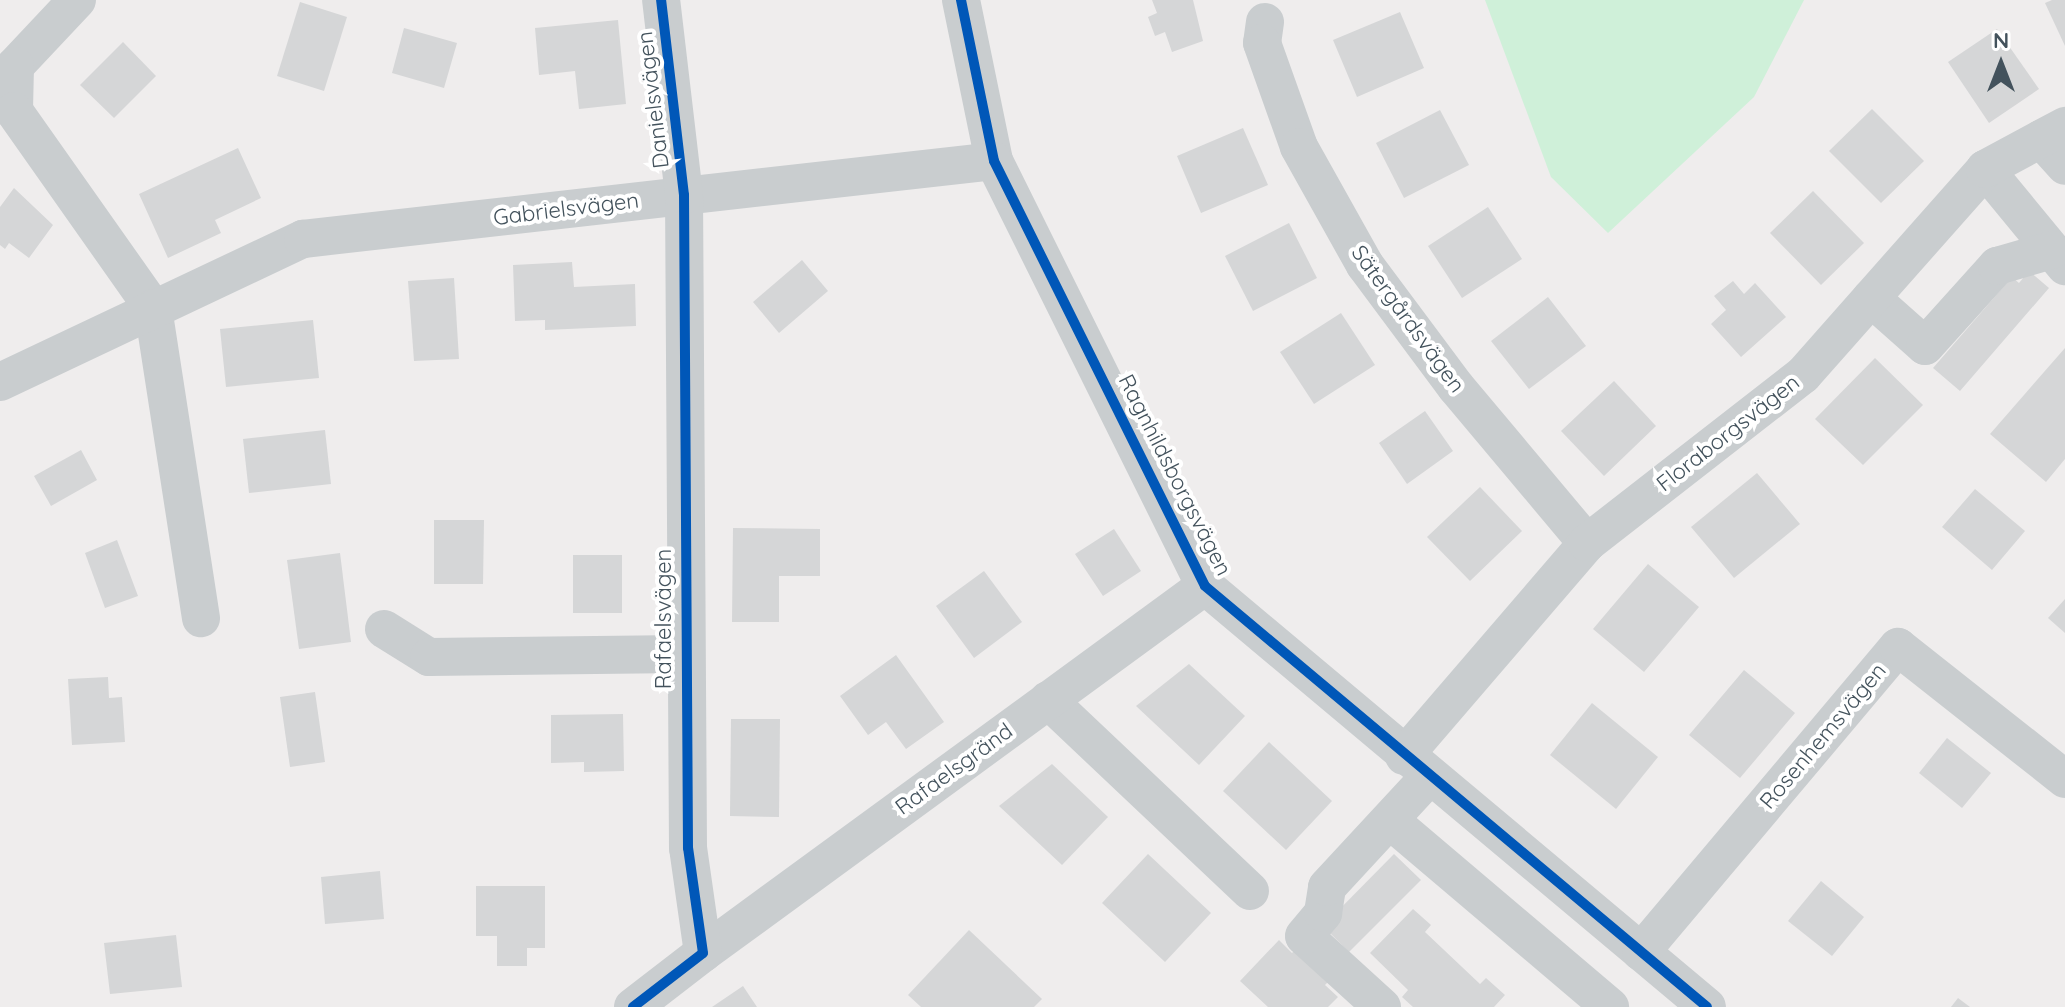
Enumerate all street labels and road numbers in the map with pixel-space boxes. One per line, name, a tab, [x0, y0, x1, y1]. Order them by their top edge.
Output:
street label: Danielsvägen	[632, 30, 674, 170]
street label: Gabrielsvägen	[492, 187, 640, 231]
street label: Sätergårdsvägen	[1346, 240, 1470, 398]
street label: Floraborgsvägen	[1651, 369, 1805, 497]
street label: Ragnhildsborgsvägen	[1113, 370, 1237, 580]
street label: Rafaelsvägen	[651, 549, 677, 689]
street label: Rosenhemsvägen	[1754, 658, 1892, 814]
street label: Rafaelsgränd	[890, 718, 1018, 820]

